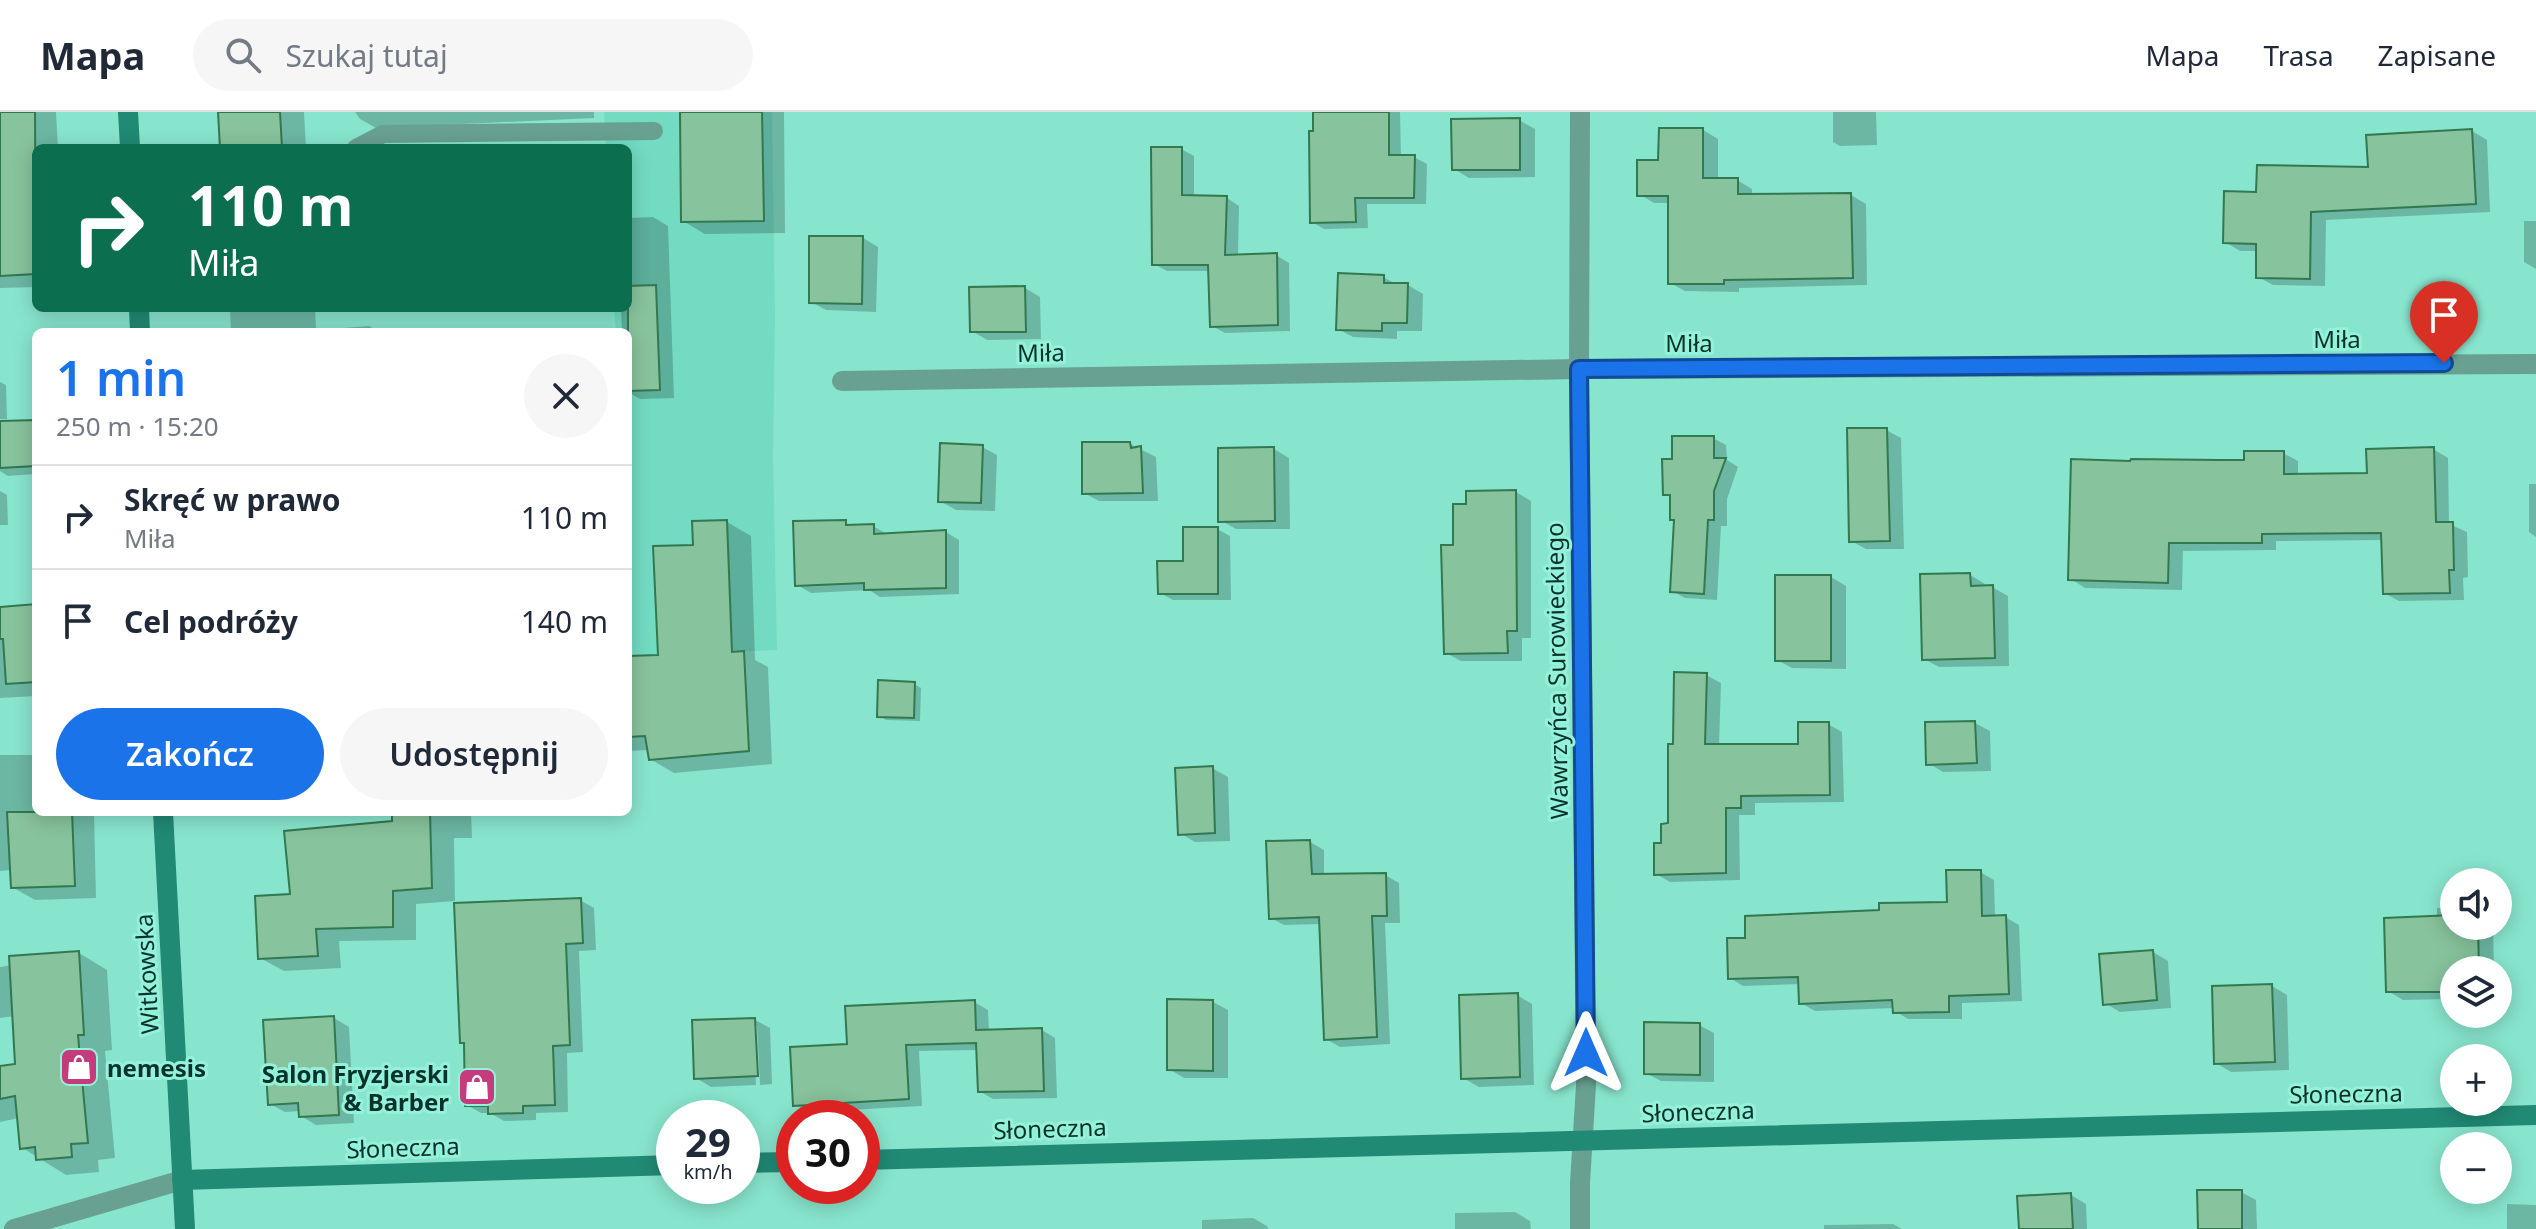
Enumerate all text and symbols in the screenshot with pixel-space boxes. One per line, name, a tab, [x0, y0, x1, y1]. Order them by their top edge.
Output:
search box	[193, 19, 753, 91]
text: Mapa	[40, 29, 145, 81]
icon: search	[221, 33, 265, 77]
text: Szukaj tutaj	[285, 35, 448, 76]
text: Mapa	[2146, 36, 2220, 74]
text: Trasa	[2264, 36, 2334, 74]
text: Zapisane	[2378, 36, 2496, 74]
text: 110 m	[188, 166, 353, 242]
icon: right	[56, 176, 160, 280]
text: Miła	[188, 238, 259, 287]
pin	[2410, 281, 2478, 363]
icon: arrive	[2422, 293, 2466, 337]
street label: Miła	[2313, 322, 2361, 355]
street label: Miła	[1665, 326, 1713, 359]
street label: Miła	[1017, 335, 1065, 369]
text: 1 min	[56, 345, 186, 410]
button: close	[524, 354, 608, 438]
text: 250 m · 15:20	[56, 408, 219, 444]
text: Skręć w prawo	[124, 479, 341, 520]
icon: right	[56, 495, 100, 539]
text: 110 m	[521, 497, 608, 538]
text: Miła	[124, 520, 176, 556]
street label: Wawrzyńca Surowieckiego	[1537, 522, 1575, 820]
icon: arrive	[56, 599, 100, 643]
text: Cel podróży	[124, 601, 298, 642]
text: 140 m	[521, 601, 608, 642]
button: Zakończ	[56, 708, 324, 800]
button: Udostępnij	[340, 708, 608, 800]
map controls	[2440, 868, 2512, 1204]
button: sound	[2440, 868, 2512, 940]
street label: Witkowska	[126, 913, 166, 1035]
button: layers	[2440, 956, 2512, 1028]
position arrow	[1544, 1011, 1628, 1095]
button: +	[2440, 1044, 2512, 1116]
shop icon: nemesis	[58, 1046, 100, 1088]
place label: nemesis	[107, 1051, 206, 1084]
place label: Salon Fryzjerski & Barber	[262, 1057, 449, 1118]
shop icon: Salon Fryzjerski & Barber	[456, 1066, 498, 1108]
street label: Słoneczna	[2289, 1076, 2403, 1110]
street label: Słoneczna	[1641, 1093, 1755, 1129]
speed limit sign: 30	[776, 1100, 880, 1204]
street label: Słoneczna	[993, 1110, 1107, 1146]
text: 29	[685, 1114, 731, 1169]
street label: Słoneczna	[346, 1129, 460, 1165]
button: −	[2440, 1132, 2512, 1204]
text: km/h	[683, 1158, 733, 1185]

